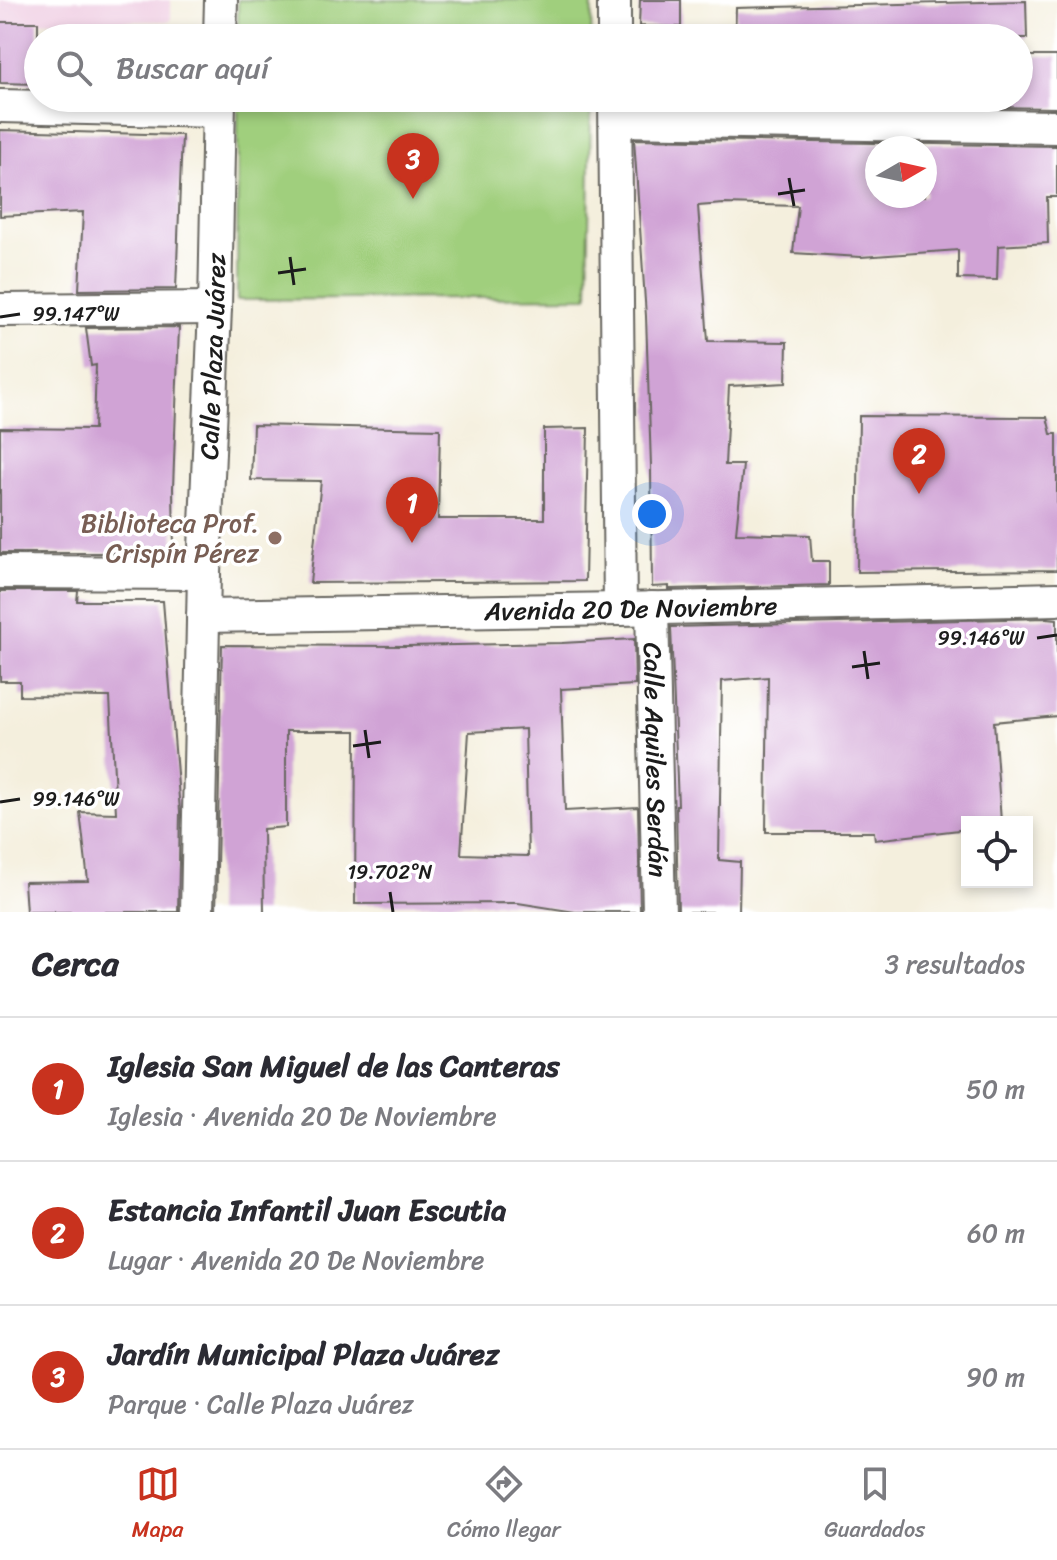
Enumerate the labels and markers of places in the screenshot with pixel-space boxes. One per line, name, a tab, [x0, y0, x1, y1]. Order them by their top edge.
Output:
pin: 3	[387, 133, 439, 199]
pin: 2	[893, 428, 945, 494]
pin: 1	[386, 477, 438, 543]
place label: Biblioteca Prof. Crispín Pérez	[81, 500, 260, 576]
marker: Biblioteca Prof. Crispín Pérez	[266, 529, 284, 547]

